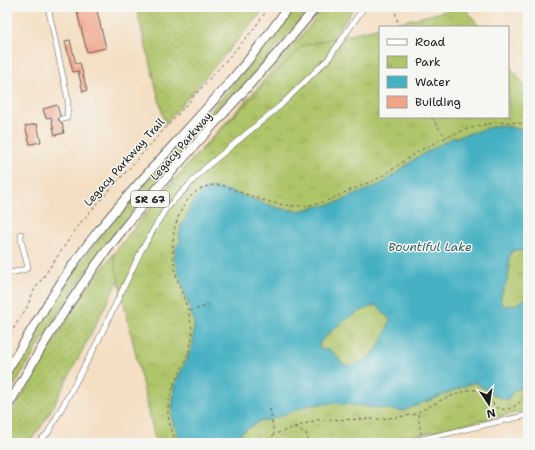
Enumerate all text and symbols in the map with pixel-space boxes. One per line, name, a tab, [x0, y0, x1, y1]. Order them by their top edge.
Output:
legend	[379, 26, 509, 118]
text: Road	[415, 34, 446, 50]
text: Park	[415, 54, 441, 70]
text: Water	[415, 74, 451, 90]
text: Building	[415, 94, 461, 110]
street label: Legacy Parkway	[147, 109, 215, 184]
street label: Legacy Parkway Trail	[81, 115, 168, 210]
road number: SR 67	[131, 191, 169, 207]
water label: Bountiful Lake	[388, 239, 472, 255]
north arrow	[469, 384, 509, 424]
text: N	[485, 405, 497, 422]

